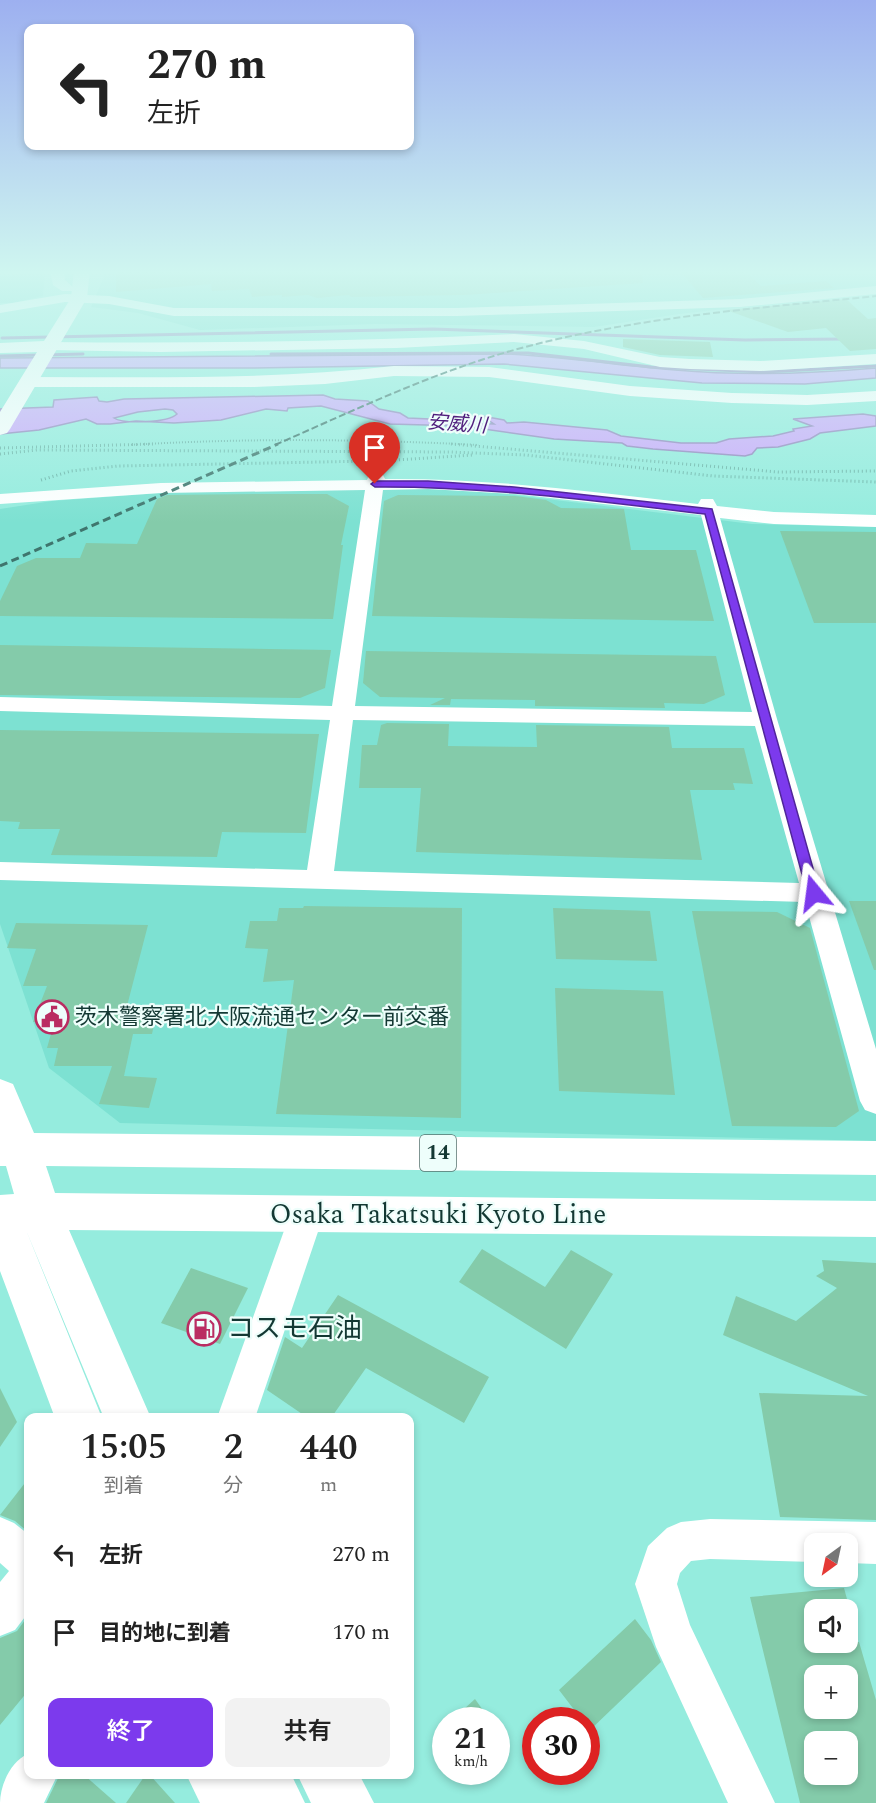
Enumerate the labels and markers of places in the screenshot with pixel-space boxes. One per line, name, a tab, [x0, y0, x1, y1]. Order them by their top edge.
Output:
pin	[349, 422, 400, 484]
public building icon: 茨木警察署北大阪流通センター前交番	[34, 999, 70, 1035]
place label: 茨木警察署北大阪流通センター前交番	[75, 1001, 449, 1034]
place label: コスモ石油	[227, 1308, 362, 1350]
fuel station icon: コスモ石油	[186, 1311, 222, 1347]

